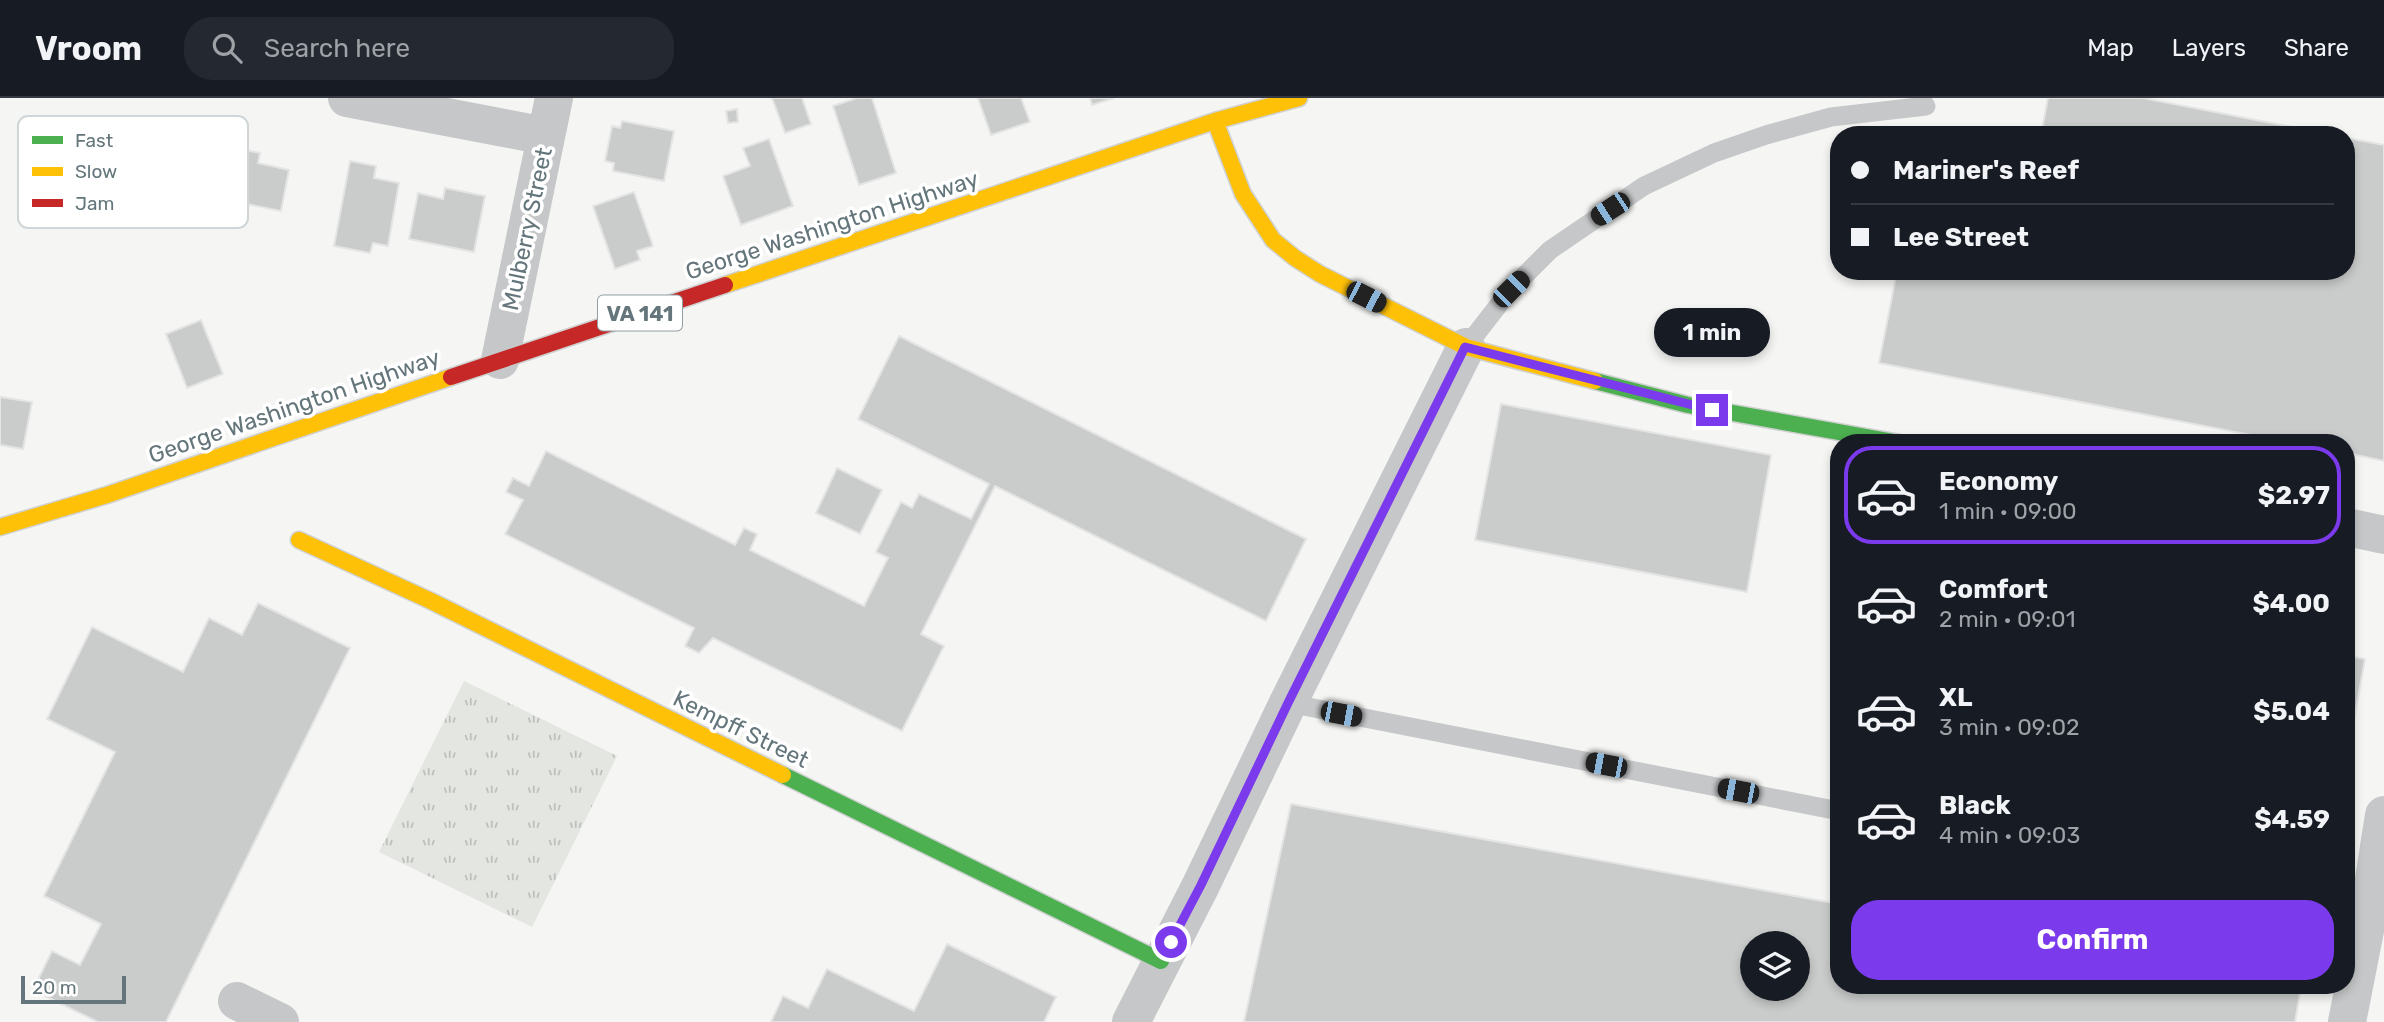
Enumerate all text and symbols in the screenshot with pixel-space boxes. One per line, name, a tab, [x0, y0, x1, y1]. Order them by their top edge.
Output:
search box	[184, 17, 674, 80]
text: Vroom	[35, 29, 142, 68]
icon: search	[208, 29, 246, 67]
text: Search here	[264, 33, 410, 64]
text: Map	[2087, 34, 2134, 62]
text: Layers	[2172, 34, 2246, 62]
text: Share	[2284, 34, 2349, 62]
legend	[18, 116, 248, 228]
text: Fast	[75, 129, 114, 152]
street label: Mulberry Street	[496, 145, 558, 313]
text: Mariner's Reef	[1893, 155, 2079, 186]
text: Slow	[75, 160, 117, 183]
street label: George Washington Highway	[682, 164, 982, 286]
car	[1587, 189, 1634, 229]
text: Jam	[75, 192, 114, 215]
text: Lee Street	[1893, 222, 2029, 253]
car	[1489, 267, 1534, 311]
car	[1343, 278, 1390, 316]
road number: VA 141	[598, 296, 682, 330]
callout: 1 min	[1654, 308, 1770, 358]
text: 1 min	[1683, 318, 1741, 346]
street label: George Washington Highway	[145, 343, 444, 469]
route end	[1696, 394, 1728, 426]
icon: car	[1855, 464, 1918, 527]
text: Economy	[1939, 466, 2058, 497]
text: $2.97	[2258, 480, 2330, 511]
text: 1 min · 09:00	[1939, 497, 2077, 525]
icon: car	[1855, 572, 1918, 635]
text: Comfort	[1939, 574, 2048, 605]
text: $4.00	[2253, 588, 2330, 619]
text: 2 min · 09:01	[1939, 605, 2076, 633]
icon: car	[1855, 680, 1918, 743]
text: XL	[1939, 682, 1972, 713]
street label: Kempff Street	[669, 684, 813, 774]
text: $5.04	[2253, 696, 2330, 727]
car	[1319, 700, 1364, 728]
text: 3 min · 09:02	[1939, 713, 2080, 741]
car	[1584, 751, 1629, 779]
car	[1716, 777, 1761, 805]
icon: car	[1855, 788, 1918, 851]
text: Black	[1939, 790, 2011, 821]
text: $4.59	[2254, 804, 2330, 835]
text: 4 min · 09:03	[1939, 821, 2080, 849]
button: Confirm	[1851, 900, 2334, 980]
route start	[1155, 926, 1187, 958]
map controls	[1740, 931, 1810, 1001]
button: layers	[1740, 931, 1810, 1001]
scale bar	[21, 973, 126, 1005]
text: 20 m	[32, 976, 77, 999]

